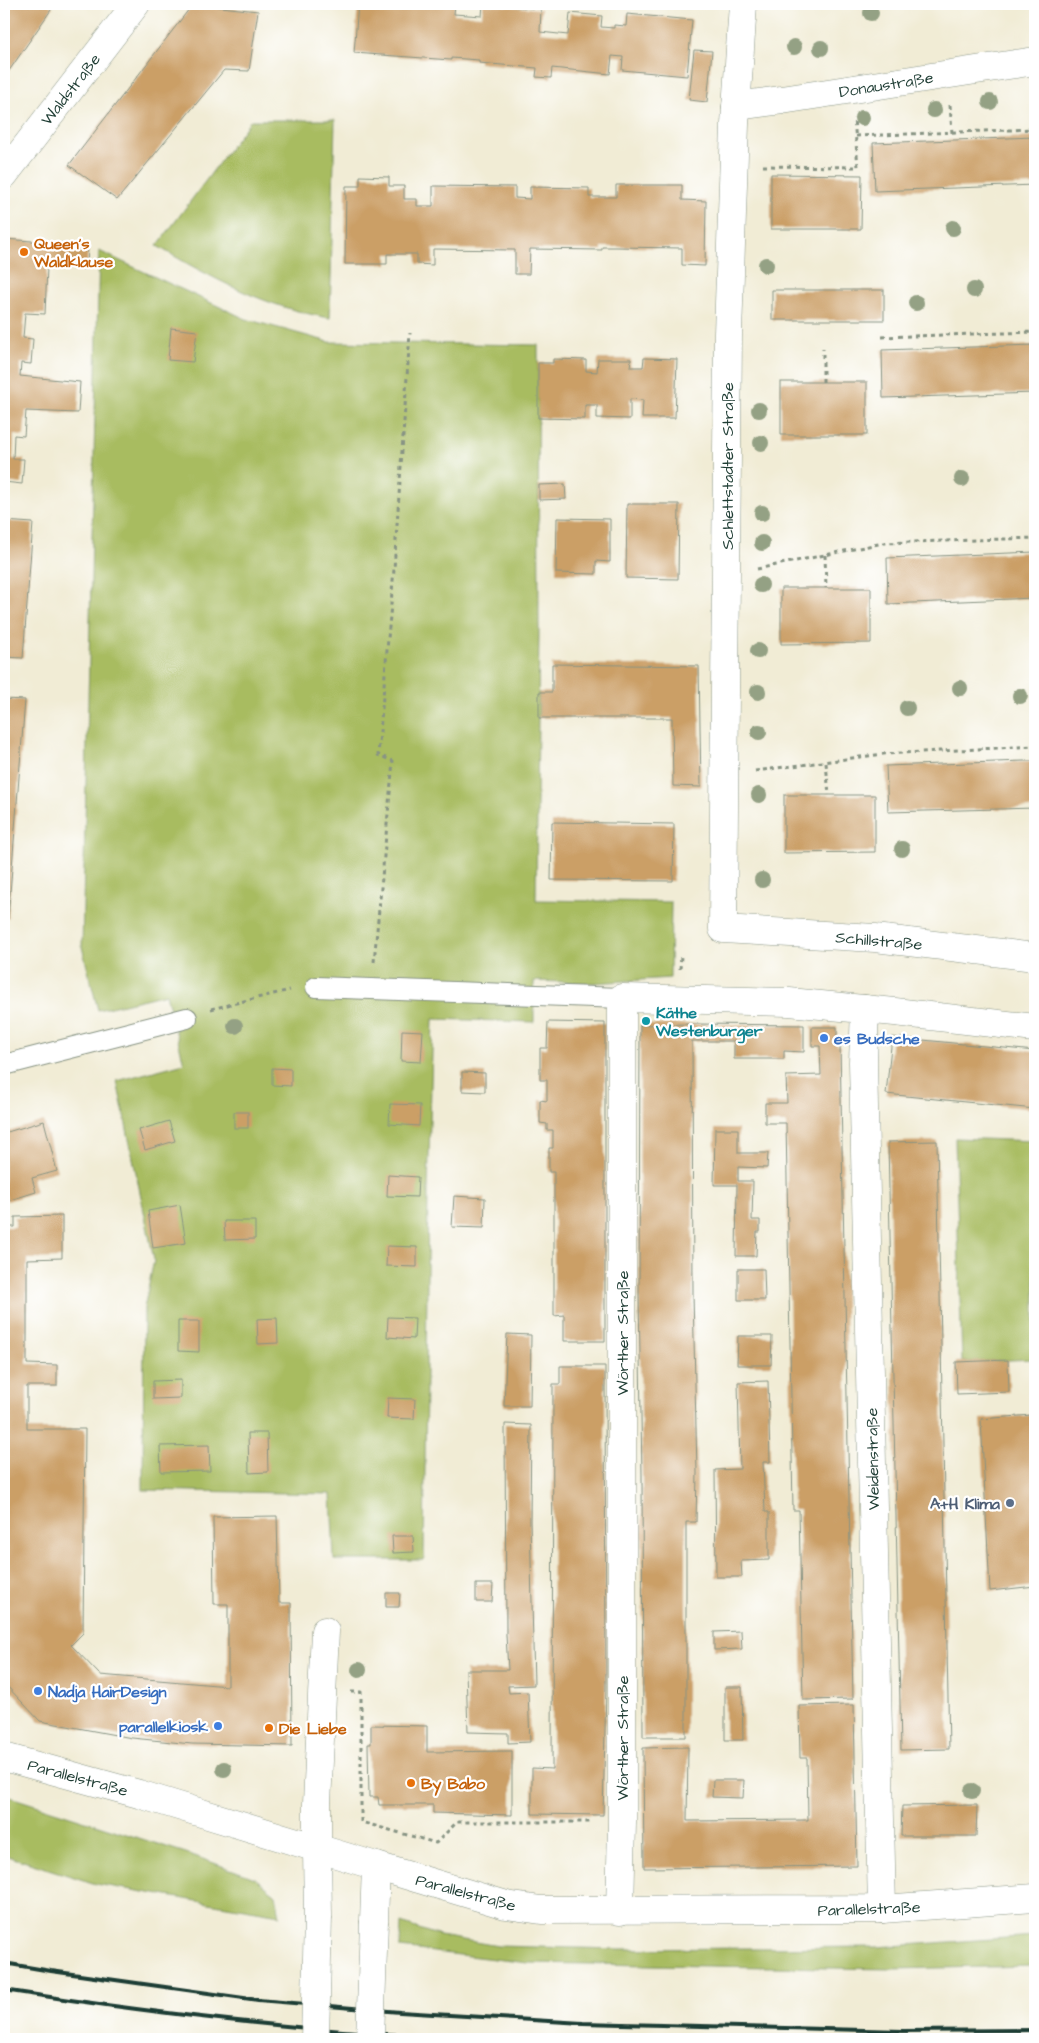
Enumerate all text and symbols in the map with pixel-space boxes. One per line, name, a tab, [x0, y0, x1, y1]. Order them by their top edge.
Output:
street label: Waldstraße	[36, 49, 106, 130]
street label: Donaustraße	[837, 67, 935, 103]
place label: Queen's Waldklause	[33, 233, 114, 273]
marker: Queen's Waldklause	[18, 246, 30, 258]
street label: Schlettstadter Straße	[717, 382, 739, 550]
street label: Schillstraße	[834, 926, 924, 956]
place label: Käthe Westenburger	[655, 1002, 763, 1044]
marker: Käthe Westenburger	[640, 1015, 652, 1027]
place label: es Budsche	[834, 1028, 920, 1050]
marker: es Budsche	[818, 1032, 830, 1044]
street label: Wörther Straße	[612, 1270, 634, 1395]
street label: Weidenstraße	[861, 1407, 885, 1510]
place label: A+H Klima	[930, 1493, 1001, 1515]
marker: A+H Klima	[1004, 1497, 1016, 1509]
street label: Wörther Straße	[612, 1675, 634, 1800]
place label: Nadja HairDesign	[48, 1681, 167, 1705]
marker: Nadja HairDesign	[32, 1685, 44, 1697]
place label: parallelkiosk	[119, 1716, 208, 1738]
place label: Die Liebe	[279, 1718, 347, 1740]
marker: parallelkiosk	[212, 1720, 224, 1732]
marker: Die Liebe	[263, 1722, 275, 1734]
street label: Parallelstraße	[25, 1754, 131, 1802]
place label: By Babo	[421, 1773, 486, 1796]
marker: By Babo	[405, 1777, 417, 1789]
street label: Parallelstraße	[413, 1869, 519, 1917]
street label: Parallelstraße	[817, 1896, 921, 1922]

